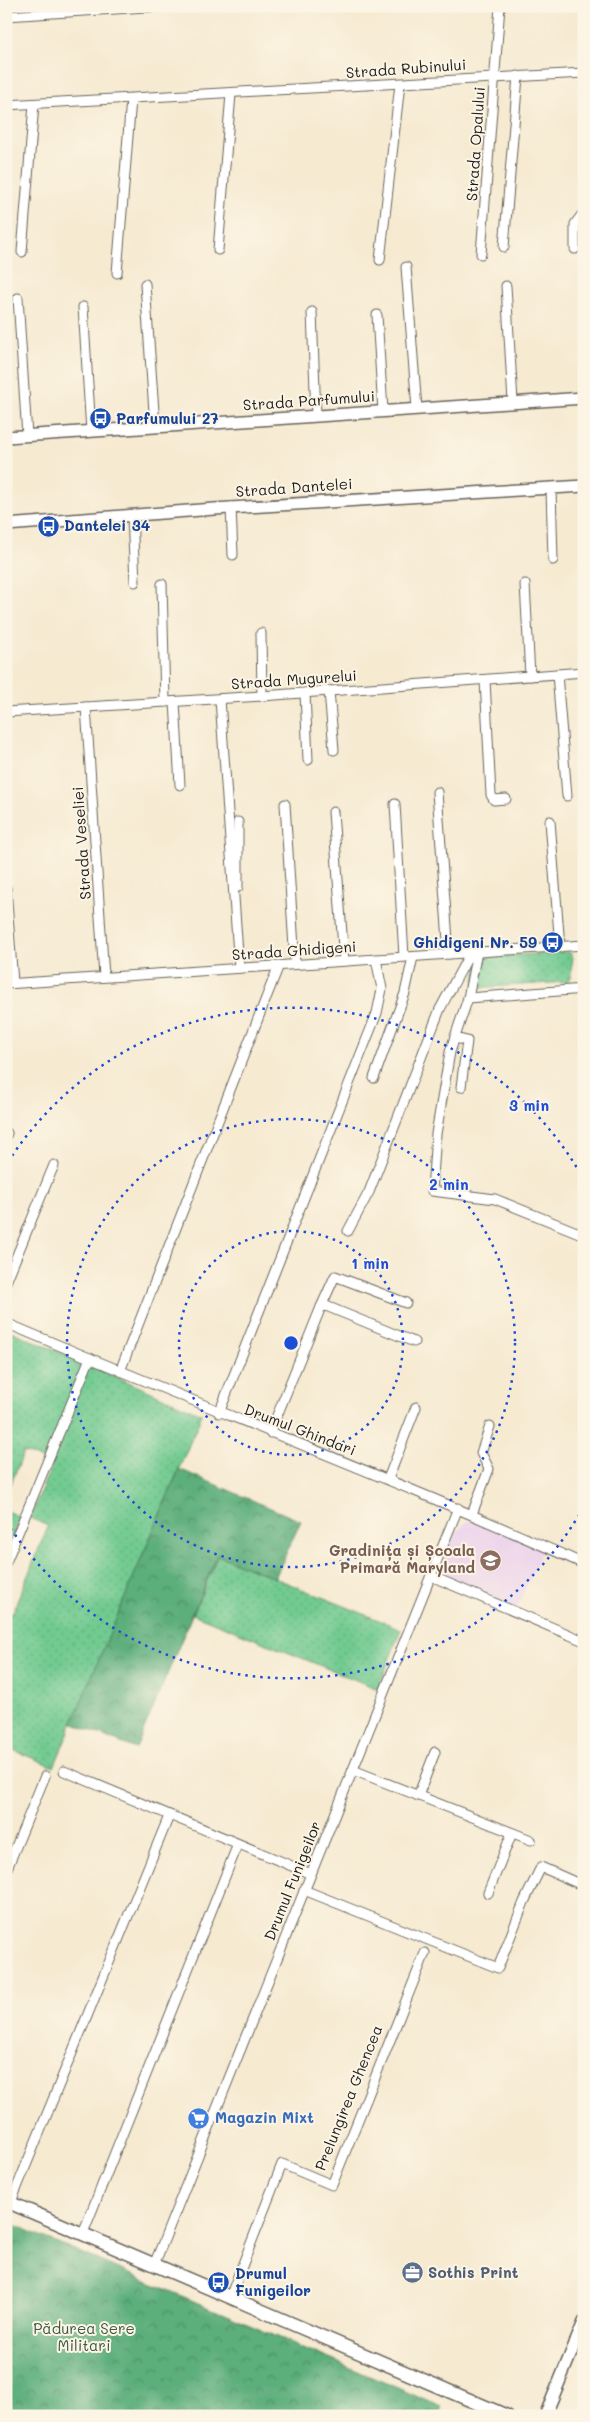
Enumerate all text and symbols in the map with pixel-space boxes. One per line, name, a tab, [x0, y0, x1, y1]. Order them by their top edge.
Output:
street label: Strada Rubinului	[345, 54, 467, 82]
street label: Strada Opalului	[461, 86, 489, 202]
street label: Strada Parfumului	[242, 385, 376, 415]
bus stop icon: Parfumului 27	[88, 407, 112, 431]
place label: Parfumului 27	[116, 408, 219, 428]
street label: Strada Dantelei	[235, 473, 353, 501]
bus stop icon: Dantelei 34	[36, 514, 60, 538]
place label: Dantelei 34	[64, 515, 151, 535]
street label: Strada Mugurelui	[230, 665, 357, 693]
street label: Strada Veseliei	[67, 786, 95, 900]
bus stop icon: Ghidigeni Nr. 59	[541, 931, 565, 955]
place label: Ghidigeni Nr. 59	[413, 932, 537, 952]
street label: Strada Ghidigeni	[231, 936, 357, 964]
text: 3 min	[509, 1095, 549, 1115]
text: 2 min	[429, 1174, 469, 1194]
text: 1 min	[351, 1253, 389, 1273]
centre of rings	[282, 1334, 300, 1352]
street label: Drumul Ghindari	[242, 1399, 359, 1460]
place label: Gradinița și Școala Primară Maryland	[329, 1540, 475, 1577]
school or university icon: Gradinița și Școala Primară Maryland	[479, 1548, 503, 1572]
street label: Drumul Funigeilor	[259, 1818, 325, 1943]
street label: Prelungirea Ghencea	[310, 2022, 386, 2173]
supermarket icon: Magazin Mixt	[187, 2106, 211, 2130]
place label: Magazin Mixt	[215, 2107, 314, 2127]
office icon: Sothis Print	[400, 2261, 424, 2285]
place label: Sothis Print	[428, 2262, 519, 2282]
place label: Drumul Funigeilor	[235, 2263, 311, 2300]
bus stop icon: Drumul Funigeilor	[207, 2271, 231, 2295]
park label: Pădurea Sere Militari	[33, 2318, 135, 2355]

